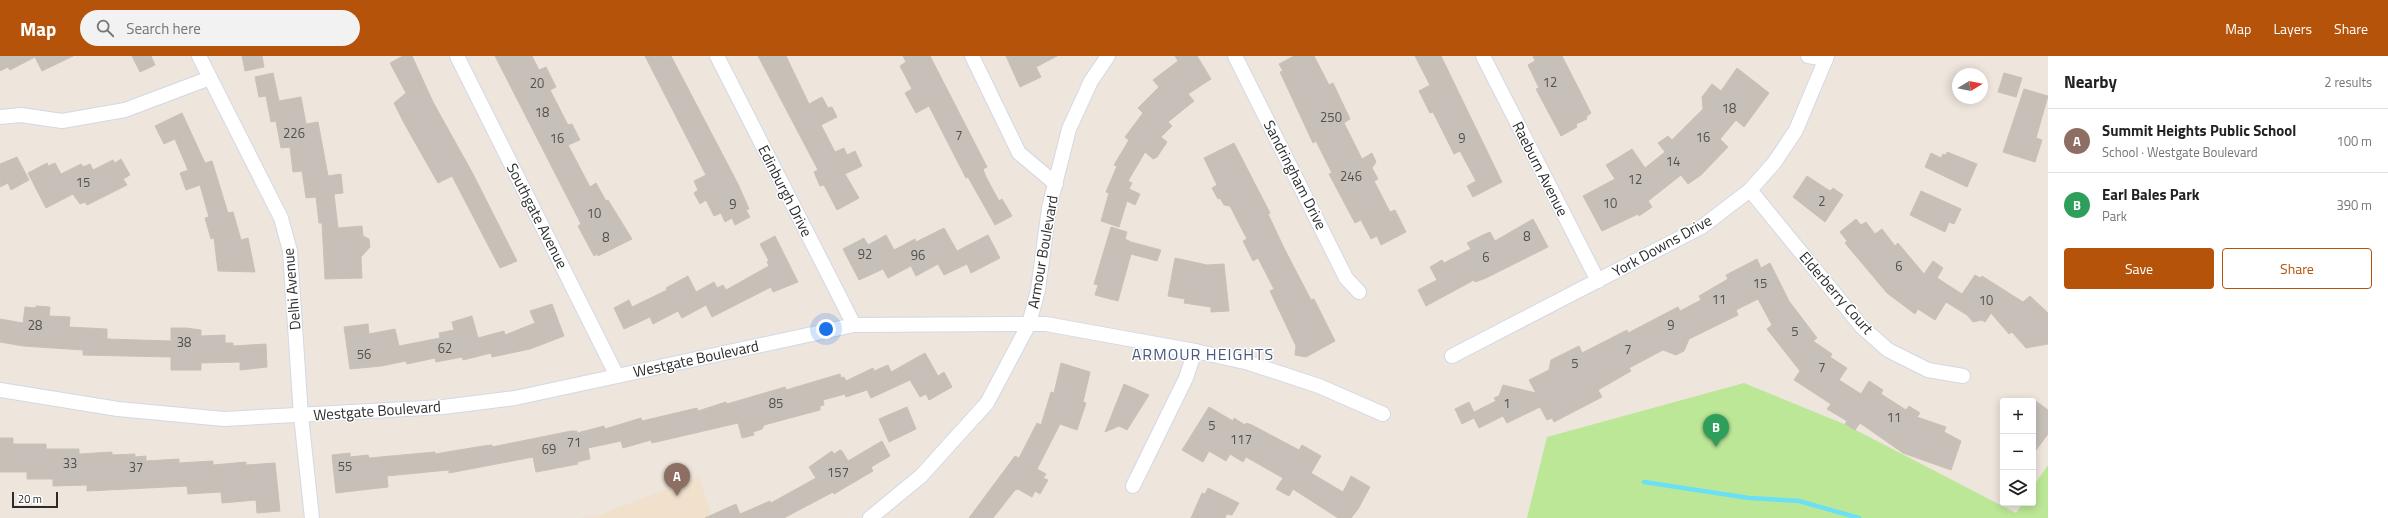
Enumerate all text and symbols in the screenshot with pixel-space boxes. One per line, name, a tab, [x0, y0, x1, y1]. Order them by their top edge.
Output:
search box	[80, 10, 360, 46]
text: Map	[20, 14, 56, 43]
icon: search	[94, 17, 116, 39]
text: Search here	[126, 17, 201, 40]
text: Map	[2225, 18, 2251, 39]
text: Layers	[2273, 18, 2312, 39]
text: Share	[2334, 18, 2368, 39]
north arrow	[1952, 68, 1988, 104]
text: Nearby	[2064, 69, 2117, 95]
house number: 12	[1543, 72, 1557, 92]
text: 2 results	[2324, 72, 2372, 92]
house number: 20	[530, 73, 544, 93]
house number: 18	[1722, 98, 1736, 118]
house number: 18	[535, 102, 549, 122]
house number: 250	[1320, 107, 1342, 127]
street label: Sandringham Drive	[1258, 116, 1333, 233]
street label: Raeburn Avenue	[1507, 117, 1574, 220]
text: Summit Heights Public School	[2102, 119, 2296, 142]
house number: 226	[283, 123, 305, 143]
house number: 7	[955, 125, 963, 145]
house number: 16	[1696, 127, 1710, 147]
house number: 16	[550, 128, 564, 148]
house number: 9	[1458, 128, 1466, 148]
text: A	[2073, 131, 2081, 151]
text: 100 m	[2336, 131, 2372, 151]
street label: Edinburgh Drive	[752, 141, 818, 241]
text: School · Westgate Boulevard	[2102, 142, 2258, 162]
house number: 14	[1666, 151, 1680, 171]
street label: Southgate Avenue	[501, 159, 574, 273]
house number: 246	[1340, 166, 1362, 186]
house number: 12	[1628, 169, 1642, 189]
house number: 15	[76, 172, 90, 192]
text: Earl Bales Park	[2102, 183, 2200, 206]
house number: 2	[1818, 191, 1826, 211]
street label: Armour Boulevard	[1021, 193, 1064, 310]
house number: 10	[1603, 193, 1617, 213]
house number: 9	[729, 194, 737, 214]
text: B	[2073, 195, 2081, 215]
text: 390 m	[2336, 195, 2372, 215]
house number: 10	[587, 203, 601, 223]
text: Park	[2102, 206, 2127, 226]
street label: York Downs Drive	[1608, 209, 1716, 282]
house number: 8	[1523, 226, 1531, 246]
house number: 8	[602, 227, 610, 247]
house number: 92	[858, 244, 872, 264]
house number: 96	[911, 245, 925, 265]
street label: Elderberry Court	[1794, 246, 1879, 340]
street label: Delhi Avenue	[276, 247, 307, 331]
house number: 6	[1482, 247, 1490, 267]
button: Save	[2064, 248, 2214, 289]
button: Share	[2222, 248, 2372, 289]
house number: 6	[1895, 256, 1903, 276]
house number: 15	[1753, 273, 1767, 293]
house number: 11	[1712, 289, 1726, 309]
house number: 10	[1979, 290, 1993, 310]
house number: 28	[28, 315, 42, 335]
house number: 9	[1667, 315, 1675, 335]
your location	[816, 319, 836, 339]
house number: 5	[1791, 321, 1799, 341]
house number: 38	[177, 332, 191, 352]
street label: Westgate Boulevard	[631, 334, 761, 383]
house number: 62	[438, 338, 452, 358]
house number: 7	[1624, 339, 1632, 359]
district label: ARMOUR HEIGHTS	[1132, 342, 1274, 366]
house number: 56	[357, 344, 371, 364]
house number: 5	[1571, 353, 1579, 373]
house number: 7	[1818, 357, 1826, 377]
house number: 85	[769, 393, 783, 413]
house number: 1	[1503, 393, 1511, 413]
street label: Westgate Boulevard	[312, 395, 441, 426]
map controls	[2000, 398, 2036, 506]
button: +	[2000, 398, 2036, 434]
house number: 11	[1887, 407, 1901, 427]
pin: B	[1703, 414, 1729, 447]
house number: 5	[1208, 415, 1216, 435]
house number: 117	[1230, 429, 1252, 449]
house number: 71	[567, 432, 581, 452]
button: −	[2000, 434, 2036, 470]
house number: 69	[542, 439, 556, 459]
house number: 33	[63, 453, 77, 473]
house number: 55	[338, 456, 352, 476]
house number: 37	[129, 457, 143, 477]
house number: 157	[827, 462, 849, 482]
pin: A	[664, 463, 690, 496]
button: layers	[2000, 470, 2036, 506]
scale bar	[12, 490, 58, 509]
text: 20 m	[18, 491, 42, 507]

